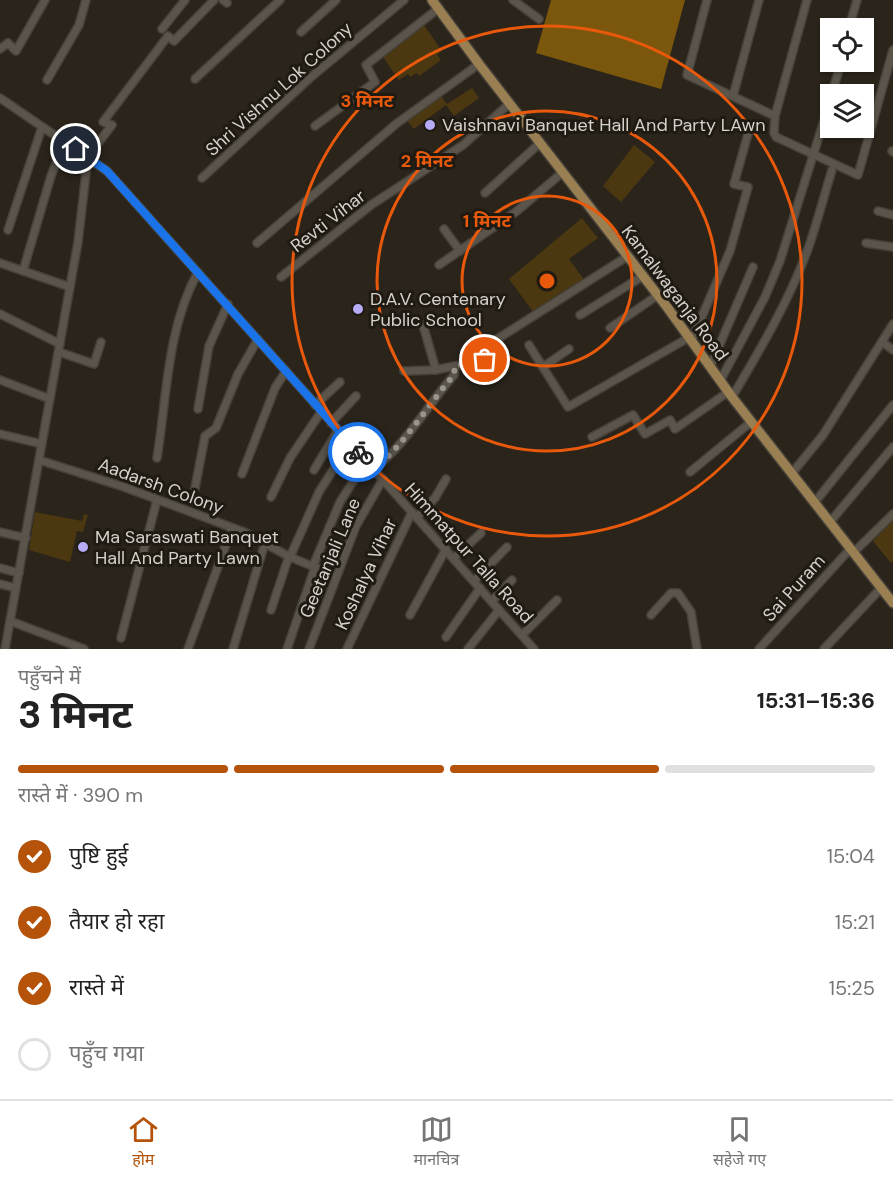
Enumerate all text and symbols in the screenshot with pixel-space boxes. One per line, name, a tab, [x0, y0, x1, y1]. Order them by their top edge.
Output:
street label: Shri Vishnu Lok Colony	[200, 17, 358, 161]
map controls	[820, 18, 874, 138]
button: locate	[820, 18, 874, 72]
button: layers	[820, 84, 874, 138]
text: 3 मिनट	[341, 89, 394, 113]
place label: Vaishnavi Banquet Hall And Party LAwn	[442, 113, 766, 137]
marker: Vaishnavi Banquet Hall And Party LAwn	[423, 118, 437, 132]
pin	[50, 123, 101, 174]
icon: home	[59, 132, 92, 165]
text: 2 मिनट	[401, 149, 454, 173]
street label: Revti Vihar	[286, 184, 371, 258]
text: 1 मिनट	[463, 209, 512, 233]
street label: Kamalwaganja Road	[616, 220, 734, 366]
centre of rings	[537, 271, 557, 291]
place label: D.A.V. Centenary Public School	[370, 287, 506, 332]
marker: D.A.V. Centenary Public School	[351, 302, 365, 316]
pin	[459, 334, 510, 385]
icon: bag	[468, 343, 501, 376]
courier	[328, 422, 388, 482]
icon: bike	[342, 436, 375, 469]
street label: Aadarsh Colony	[95, 452, 227, 520]
street label: Himmatpur Talla Road	[399, 478, 539, 628]
street label: Geetanjali Lane	[294, 494, 366, 622]
street label: Koshalya Vihar	[330, 514, 403, 634]
place label: Ma Saraswati Banquet Hall And Party Lawn	[95, 525, 279, 570]
marker: Ma Saraswati Banquet Hall And Party Lawn	[76, 540, 90, 554]
street label: Sai Puram	[757, 549, 831, 627]
text: पहुँचने में	[18, 664, 81, 690]
text: 15:31–15:36	[757, 686, 875, 715]
text: 3 मिनट	[18, 689, 133, 740]
text: रास्ते में · 390 m	[18, 782, 143, 808]
icon: check	[18, 840, 51, 873]
text: पुष्टि हुई	[69, 841, 128, 870]
text: 15:04	[827, 843, 875, 869]
icon: check	[18, 906, 51, 939]
text: तैयार हो रहा	[69, 907, 164, 936]
text: 15:21	[835, 909, 875, 935]
icon: check	[18, 972, 51, 1005]
text: रास्ते में	[69, 973, 124, 1002]
text: 15:25	[829, 975, 875, 1001]
text: पहुँच गया	[69, 1039, 144, 1068]
tab: होम	[127, 1113, 160, 1172]
tab: मानचित्र	[413, 1113, 459, 1172]
tab: सहेजे गए	[713, 1113, 766, 1172]

